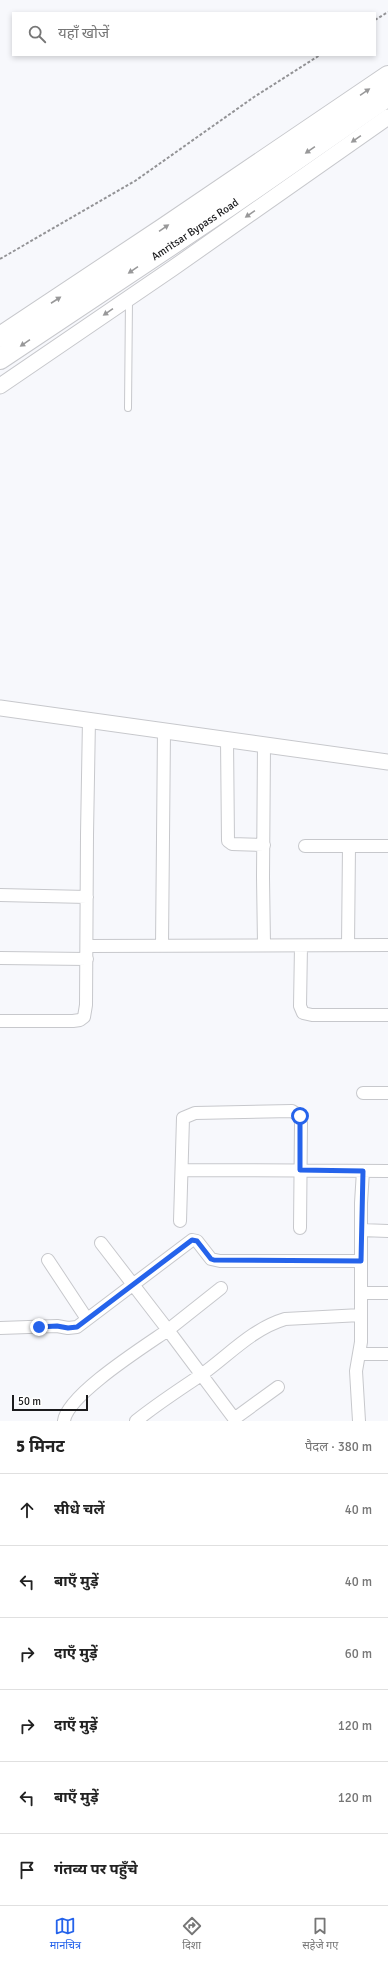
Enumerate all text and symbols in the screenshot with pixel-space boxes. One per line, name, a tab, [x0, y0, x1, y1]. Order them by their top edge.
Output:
search box	[12, 12, 376, 56]
icon: search	[26, 23, 48, 45]
text: यहाँ खोजें	[58, 24, 109, 42]
one-way arrow	[359, 88, 370, 96]
one-way arrow	[351, 135, 361, 143]
one-way arrow	[305, 146, 315, 154]
street label: Amritsar Bypass Road	[149, 196, 241, 263]
one-way arrow	[245, 210, 255, 218]
one-way arrow	[159, 224, 170, 232]
one-way arrow	[127, 266, 138, 274]
one-way arrow	[51, 296, 61, 304]
one-way arrow	[103, 308, 114, 316]
one-way arrow	[19, 339, 30, 346]
route start	[291, 1107, 309, 1125]
route end	[30, 1318, 48, 1336]
scale bar	[12, 1393, 88, 1412]
text: 50 m	[18, 1395, 41, 1408]
text: 5 मिनट	[16, 1436, 65, 1457]
text: पैदल · 380 m	[305, 1439, 372, 1455]
icon: ahead	[16, 1499, 38, 1521]
text: सीधे चलें	[54, 1500, 105, 1518]
text: 40 m	[345, 1502, 372, 1518]
icon: left	[16, 1571, 38, 1593]
text: बाएँ मुड़ें	[54, 1572, 98, 1590]
text: 40 m	[345, 1574, 372, 1590]
icon: right	[16, 1643, 38, 1665]
text: दाएँ मुड़ें	[54, 1644, 98, 1662]
text: 60 m	[345, 1646, 372, 1662]
icon: right	[16, 1715, 38, 1737]
text: दाएँ मुड़ें	[54, 1716, 98, 1734]
text: 120 m	[338, 1718, 372, 1734]
icon: left	[16, 1787, 38, 1809]
text: बाएँ मुड़ें	[54, 1788, 98, 1806]
text: 120 m	[338, 1790, 372, 1806]
icon: arrive	[16, 1859, 38, 1881]
text: गंतव्य पर पहुँचे	[54, 1860, 138, 1878]
tab: मानचित्र	[50, 1915, 81, 1953]
tab: दिशा	[181, 1915, 203, 1953]
tab: सहेजे गए	[302, 1915, 338, 1953]

